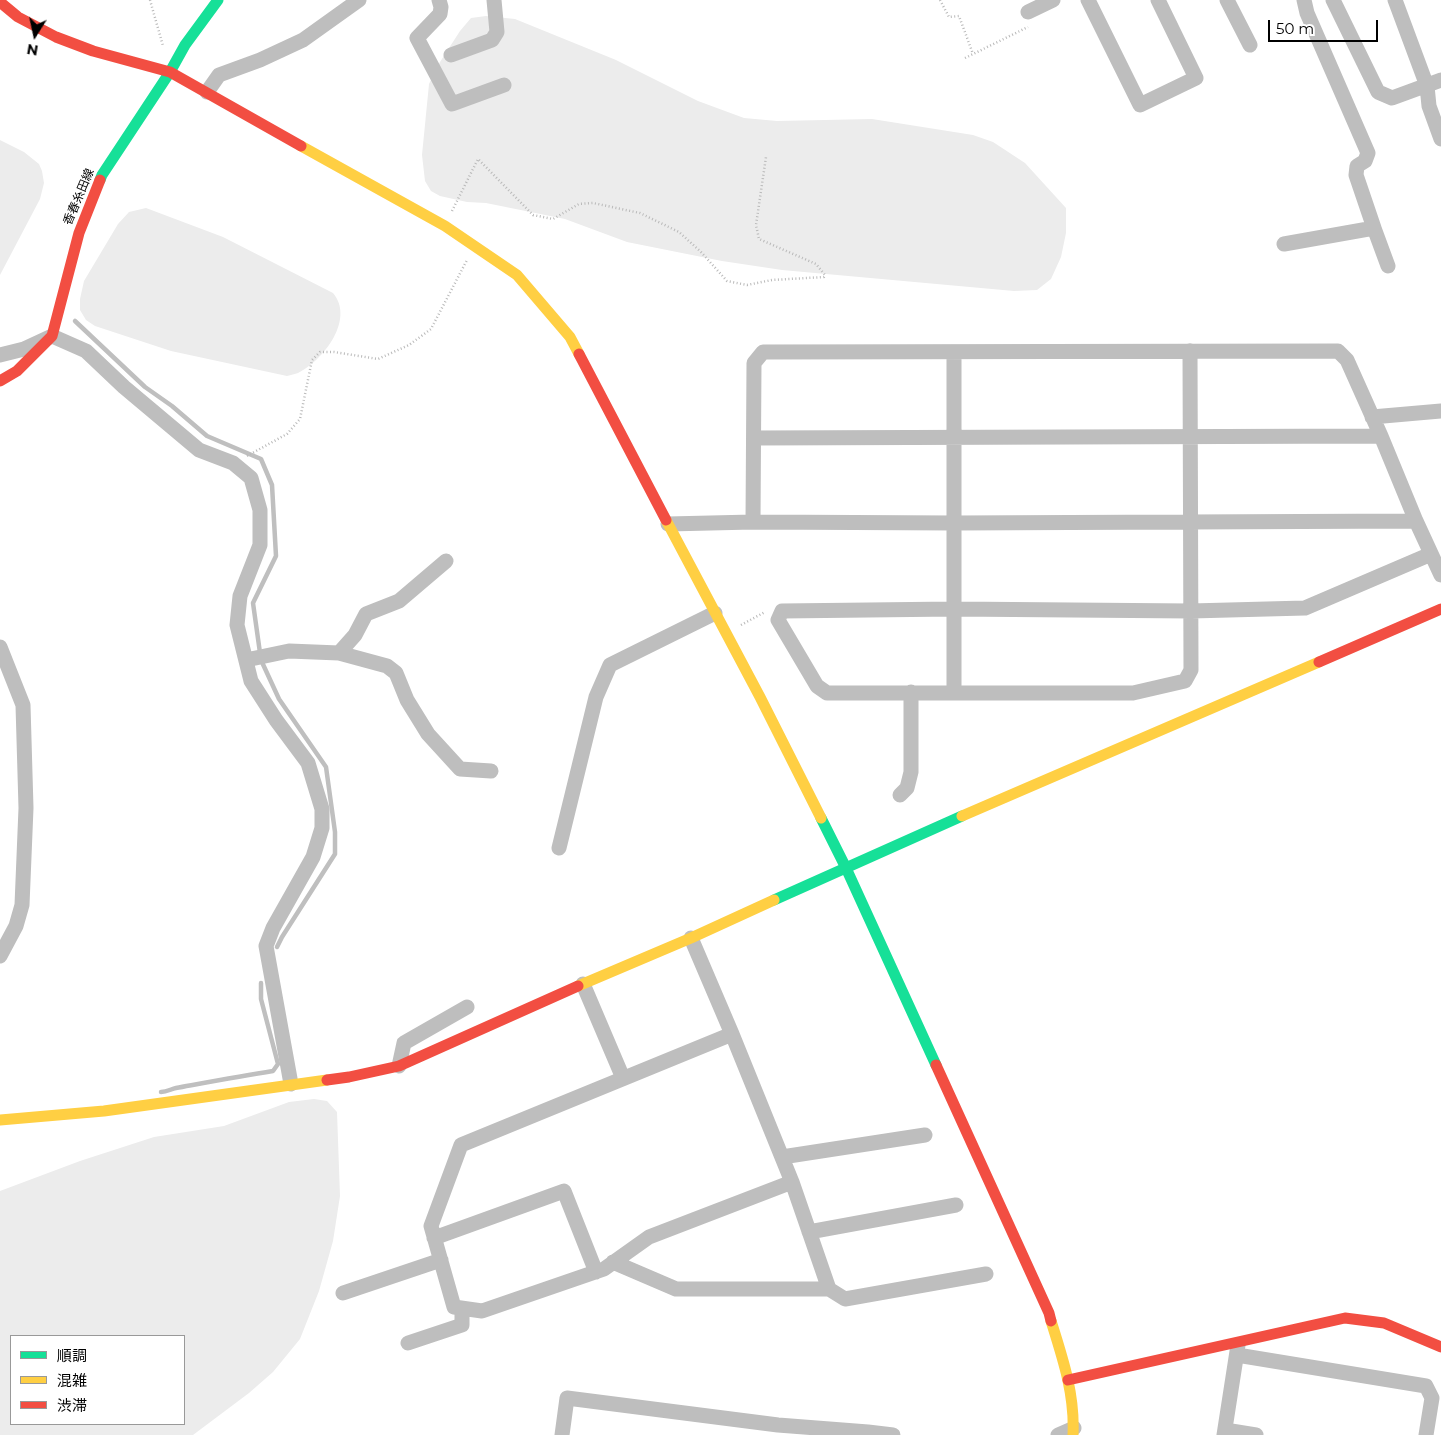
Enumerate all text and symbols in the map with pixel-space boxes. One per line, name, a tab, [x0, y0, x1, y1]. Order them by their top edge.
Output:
north arrow	[10, 10, 60, 60]
scale bar	[1271, 10, 1381, 42]
text: 50 m	[1276, 19, 1314, 38]
text: N	[25, 40, 40, 60]
street label: 香春糸田線	[61, 167, 97, 227]
legend	[10, 1335, 185, 1425]
text: 順調	[57, 1346, 87, 1365]
text: 混雑	[57, 1371, 87, 1390]
text: 渋滞	[57, 1396, 87, 1415]

